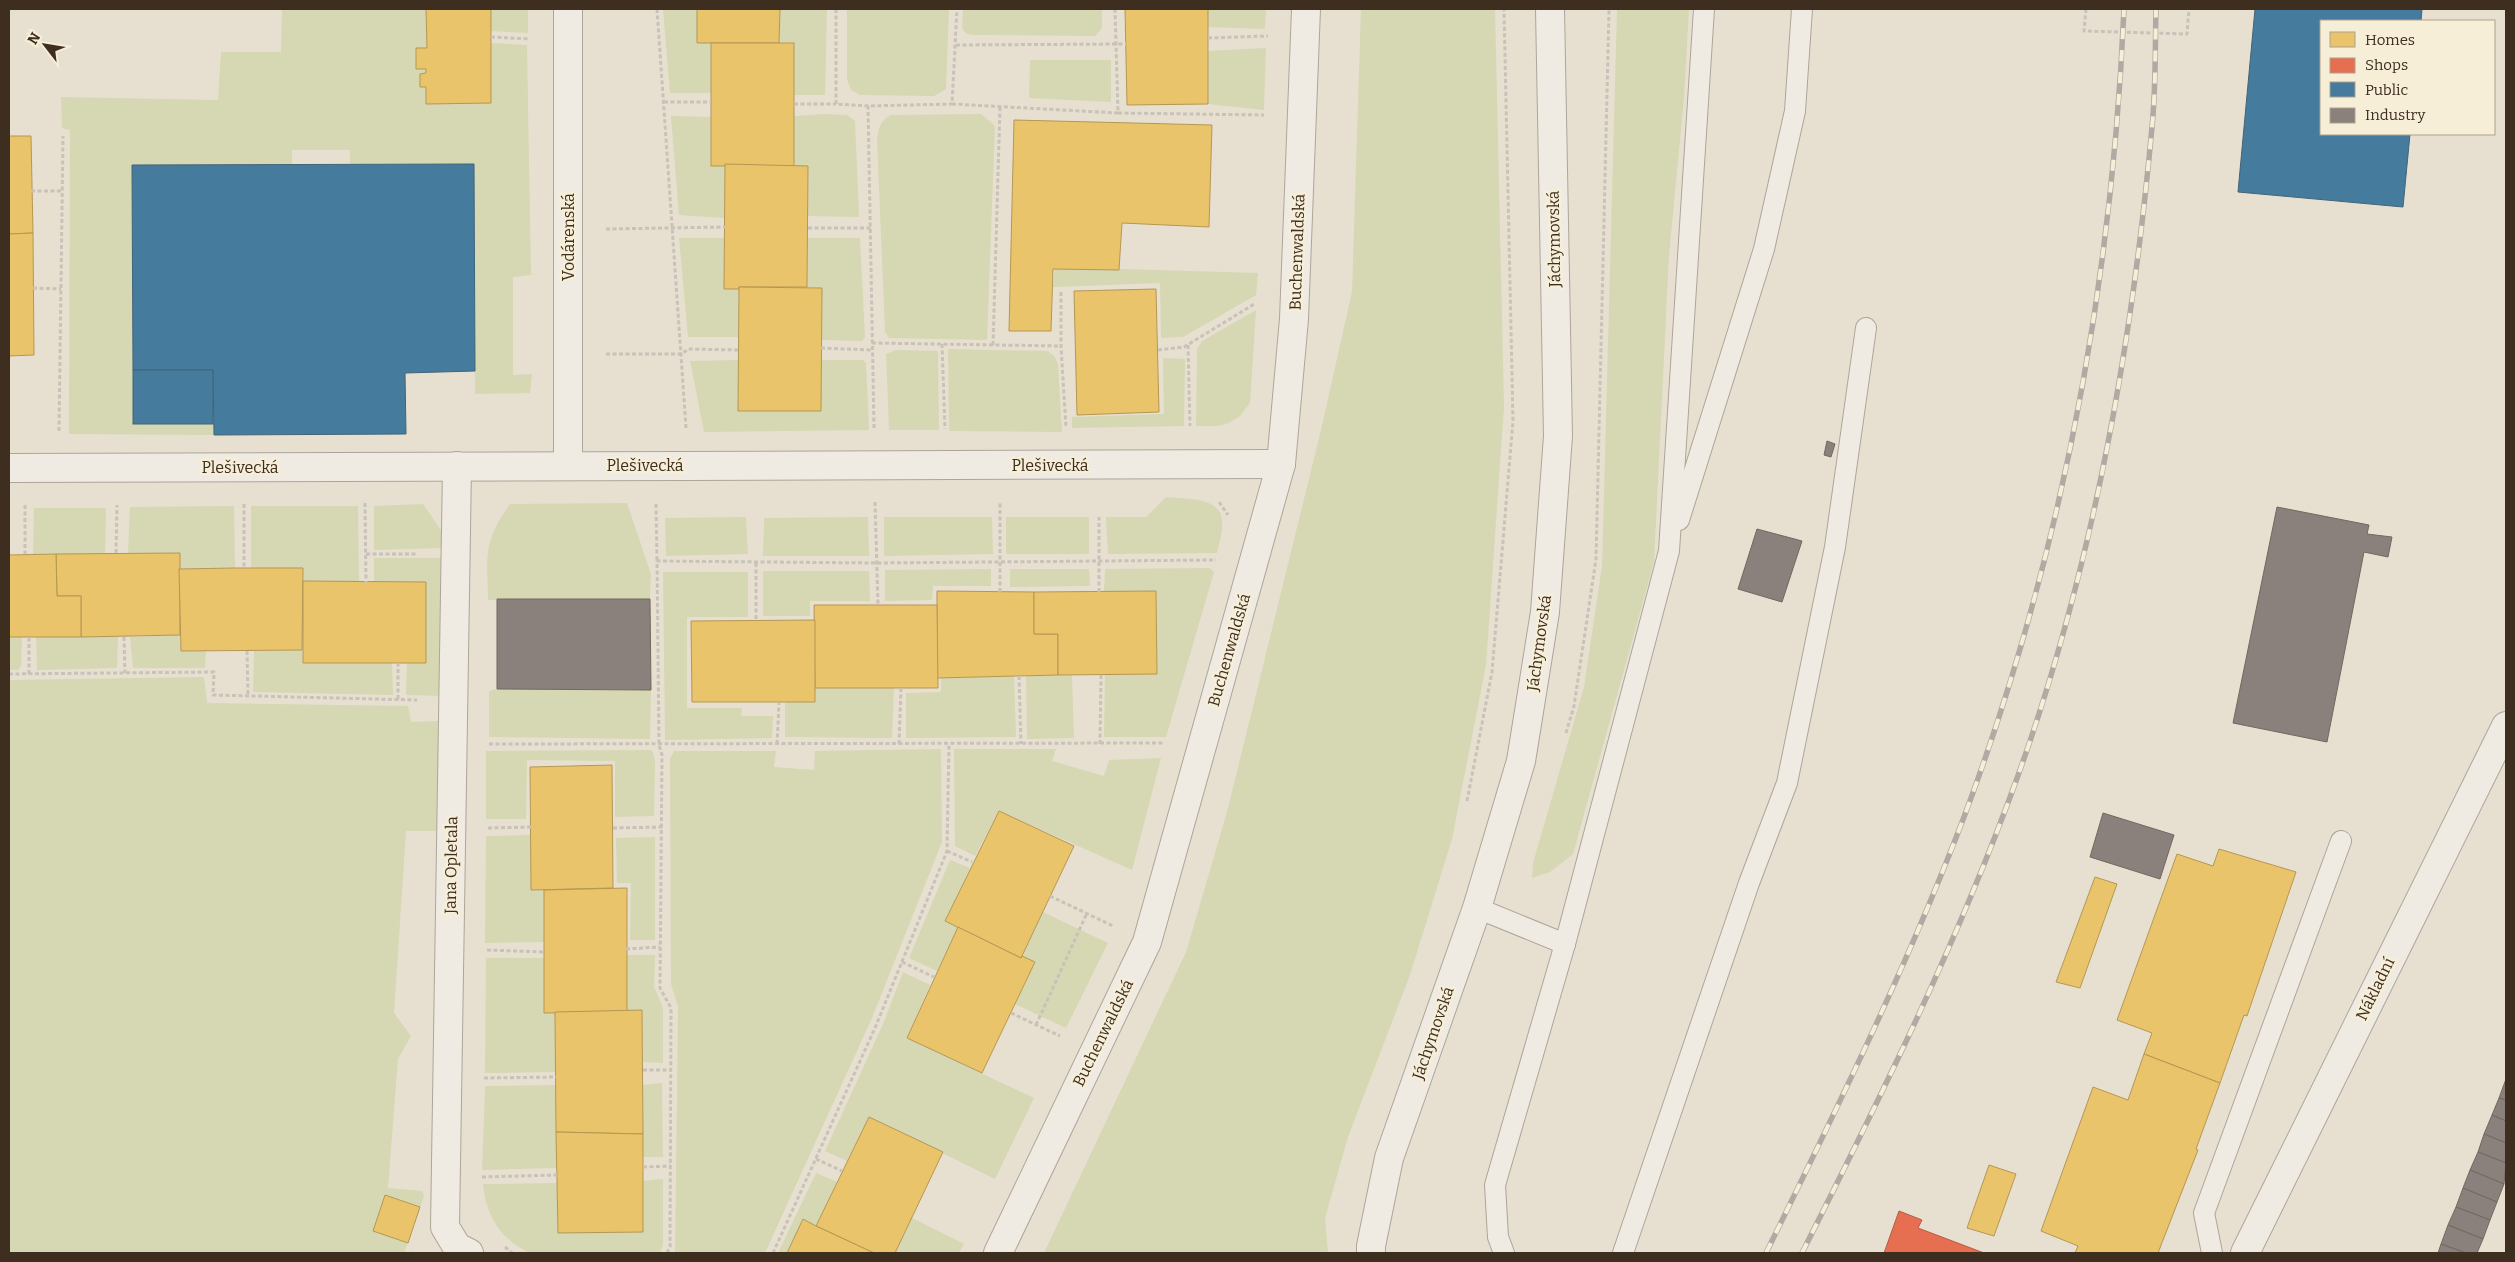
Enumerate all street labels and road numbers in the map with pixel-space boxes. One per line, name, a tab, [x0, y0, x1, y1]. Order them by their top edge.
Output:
street label: Jáchymovská	[1544, 190, 1564, 289]
street label: Vodárenská	[559, 193, 578, 281]
street label: Buchenwaldská	[1285, 193, 1309, 311]
street label: Plešivecká	[606, 456, 684, 475]
street label: Plešivecká	[1011, 456, 1089, 475]
street label: Plešivecká	[201, 458, 279, 477]
street label: Buchenwaldská	[1204, 591, 1254, 709]
street label: Jáchymovská	[1523, 594, 1555, 693]
street label: Jana Opletala	[441, 816, 461, 915]
street label: Nákladní	[2352, 954, 2398, 1024]
street label: Buchenwaldská	[1069, 976, 1137, 1090]
street label: Jáchymovská	[1408, 984, 1458, 1083]

